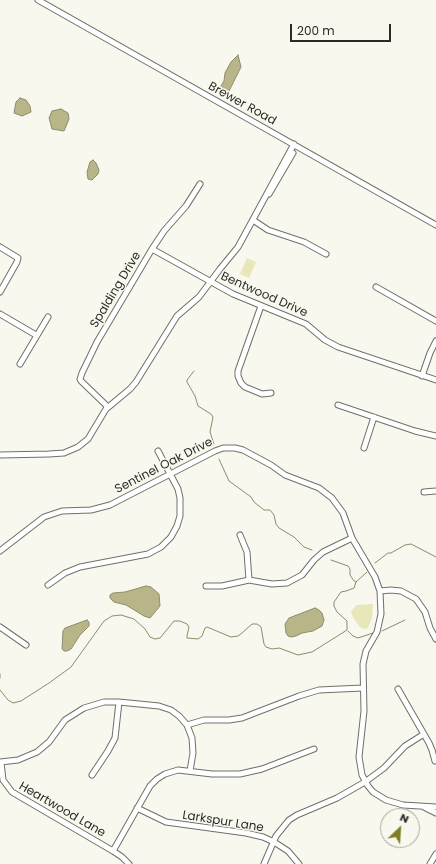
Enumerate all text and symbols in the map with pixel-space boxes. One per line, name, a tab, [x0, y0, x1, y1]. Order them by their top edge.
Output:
scale bar	[292, 16, 393, 42]
text: 200 m	[297, 22, 335, 39]
street label: Brewer Road	[206, 79, 278, 129]
street label: Spalding Drive	[88, 249, 144, 331]
street label: Bentwood Drive	[218, 269, 310, 321]
street label: Sentinel Oak Drive	[113, 435, 215, 497]
street label: Heartwood Lane	[16, 779, 108, 841]
street label: Larkspur Lane	[181, 808, 265, 836]
north arrow	[380, 808, 420, 848]
text: N	[398, 809, 412, 827]

